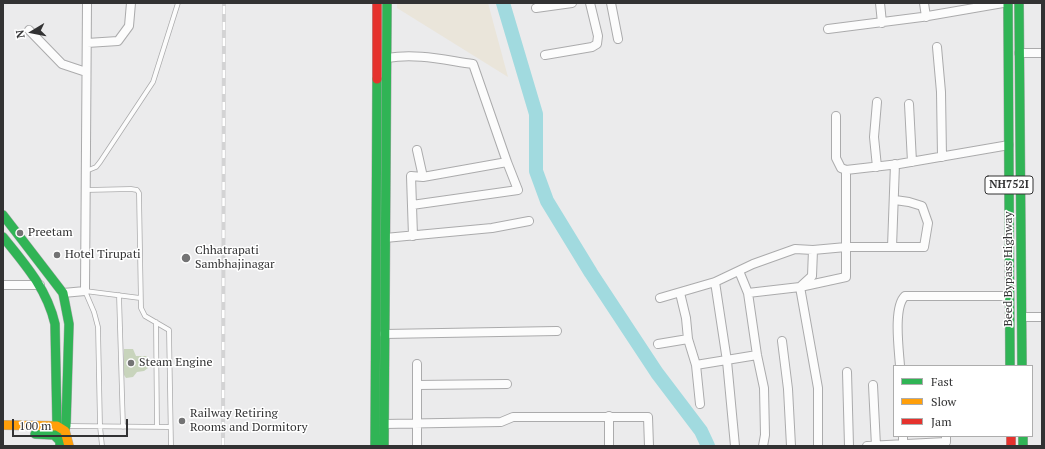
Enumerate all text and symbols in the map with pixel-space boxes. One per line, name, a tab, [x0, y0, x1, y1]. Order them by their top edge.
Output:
north arrow	[12, 12, 52, 52]
text: N	[13, 29, 28, 39]
road number: NH752I	[985, 176, 1033, 194]
street label: Beed Bypass Highway	[1002, 211, 1016, 327]
place label: Preetam	[28, 226, 73, 240]
marker: Preetam	[15, 228, 25, 238]
place label: Chhatrapati Sambhajinagar	[195, 244, 275, 272]
place label: Hotel Tirupati	[65, 248, 141, 262]
marker: Hotel Tirupati	[52, 250, 62, 260]
marker: Chhatrapati Sambhajinagar	[180, 252, 192, 264]
place label: Steam Engine	[139, 356, 212, 370]
marker: Steam Engine	[126, 358, 136, 368]
legend	[893, 365, 1033, 437]
text: Fast	[931, 374, 953, 389]
text: Slow	[931, 394, 956, 409]
place label: Railway Retiring Rooms and Dormitory	[190, 407, 308, 435]
scale bar	[14, 411, 130, 437]
text: Jam	[931, 414, 952, 429]
marker: Railway Retiring Rooms and Dormitory	[177, 416, 187, 426]
text: 100 m	[19, 418, 51, 433]

